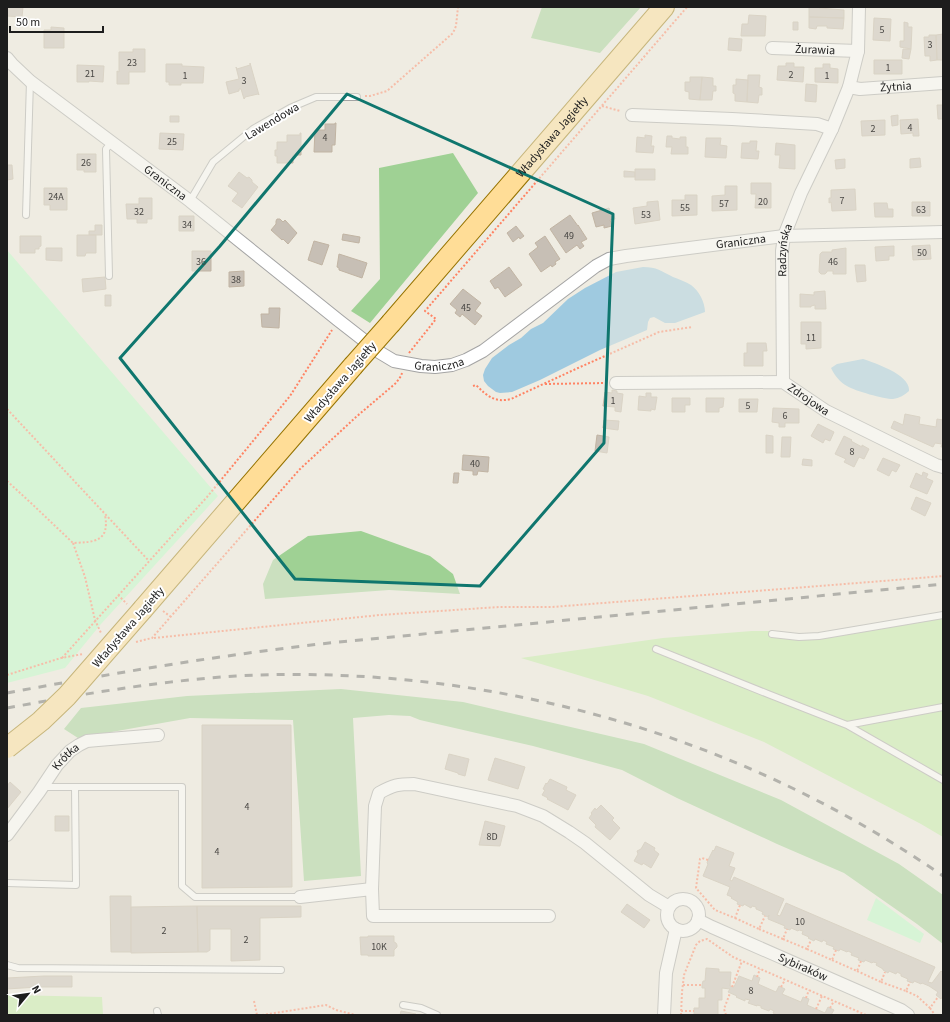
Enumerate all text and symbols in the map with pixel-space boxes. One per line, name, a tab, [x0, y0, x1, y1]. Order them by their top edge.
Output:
scale bar	[10, 8, 103, 34]
text: 50 m	[16, 14, 40, 31]
house number: 5	[880, 23, 885, 37]
house number: 3	[928, 38, 933, 52]
street label: Żurawia	[795, 41, 835, 59]
house number: 23	[127, 56, 137, 70]
house number: 1	[886, 61, 891, 75]
house number: 21	[85, 67, 95, 81]
house number: 2	[789, 68, 794, 82]
house number: 1	[183, 69, 188, 83]
house number: 1	[825, 69, 830, 83]
house number: 3	[242, 74, 247, 88]
street label: Żytnia	[879, 77, 912, 97]
street label: Władysława Jagiełły	[512, 93, 592, 182]
street label: Lawendowa	[242, 99, 303, 144]
house number: 4	[908, 121, 913, 135]
house number: 2	[871, 122, 876, 136]
house number: 4	[323, 131, 328, 145]
house number: 25	[167, 135, 177, 149]
house number: 26	[81, 156, 91, 170]
street label: Graniczna	[140, 161, 190, 205]
house number: 24A	[48, 190, 64, 204]
house number: 7	[840, 194, 845, 208]
house number: 20	[758, 195, 768, 209]
house number: 57	[719, 197, 729, 211]
house number: 55	[680, 201, 690, 215]
house number: 63	[916, 203, 926, 217]
house number: 32	[134, 205, 144, 219]
house number: 53	[641, 208, 651, 222]
house number: 34	[182, 218, 192, 232]
street label: Radzyńska	[774, 221, 797, 277]
house number: 49	[564, 229, 574, 243]
street label: Graniczna	[715, 230, 767, 254]
house number: 50	[917, 246, 927, 260]
house number: 36	[196, 255, 206, 269]
house number: 46	[828, 255, 838, 269]
house number: 38	[231, 273, 241, 287]
house number: 45	[461, 301, 471, 315]
house number: 11	[806, 331, 816, 345]
street label: Władysława Jagiełły	[300, 338, 381, 427]
street label: Graniczna	[413, 353, 467, 376]
street label: Zdrojowa	[784, 379, 833, 420]
house number: 1	[611, 394, 616, 408]
house number: 5	[746, 399, 751, 413]
house number: 6	[783, 409, 788, 423]
house number: 8	[850, 445, 855, 459]
house number: 40	[470, 457, 480, 471]
street label: Władysława Jagiełły	[88, 583, 169, 672]
street label: Krótka	[48, 739, 83, 774]
house number: 4	[245, 800, 250, 814]
house number: 8D	[486, 830, 498, 844]
house number: 4	[215, 845, 220, 859]
house number: 10	[795, 915, 805, 929]
house number: 2	[162, 924, 167, 938]
house number: 2	[244, 933, 249, 947]
house number: 10K	[371, 940, 387, 954]
street label: Sybiraków	[775, 949, 831, 986]
north arrow	[8, 974, 48, 1014]
text: N	[28, 983, 45, 996]
house number: 8	[749, 984, 754, 998]

